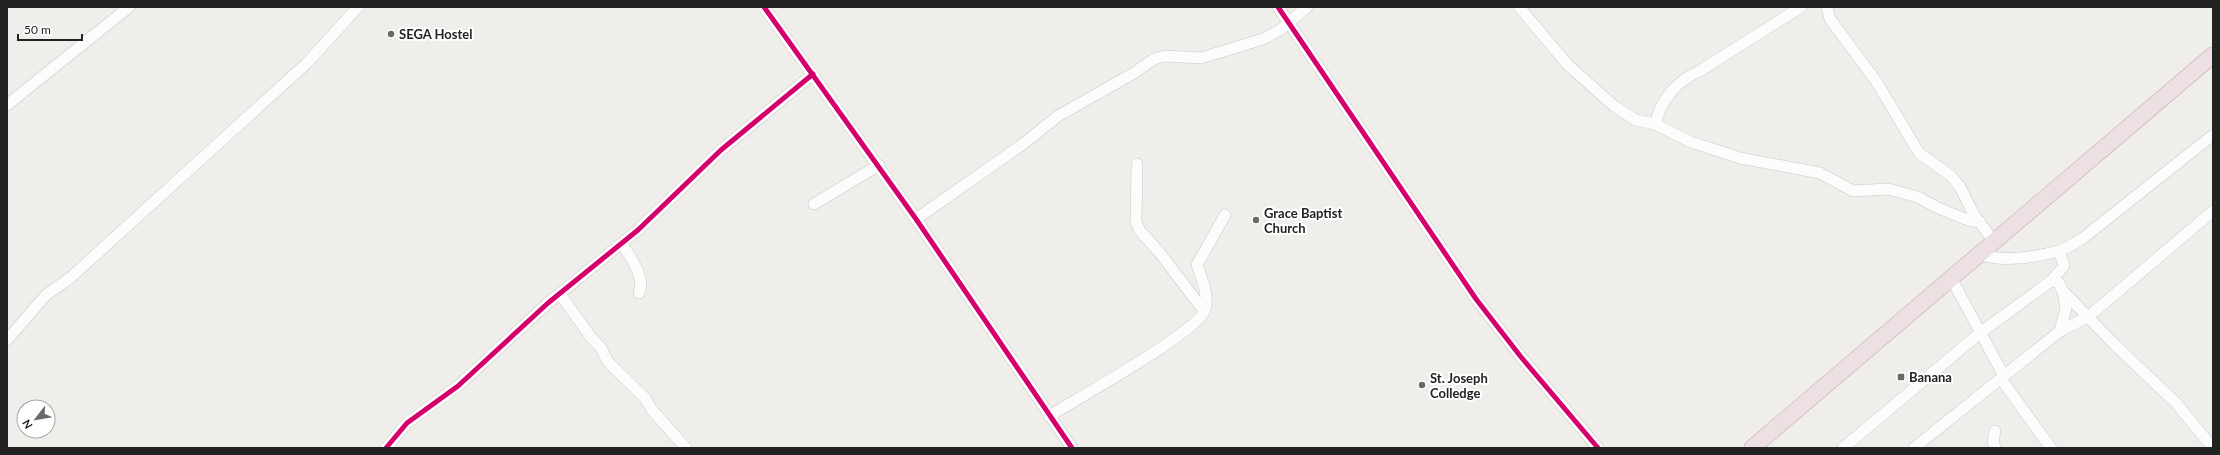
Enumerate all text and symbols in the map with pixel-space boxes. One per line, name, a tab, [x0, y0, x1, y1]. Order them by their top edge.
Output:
scale bar	[18, 16, 82, 42]
text: 50 m	[24, 22, 51, 37]
place label: SEGA Hostel	[399, 26, 472, 42]
marker: SEGA Hostel	[386, 29, 396, 39]
place label: Grace Baptist Church	[1264, 205, 1342, 236]
marker: Grace Baptist Church	[1251, 215, 1261, 225]
place label: Banana	[1909, 369, 1952, 385]
place label: St. Joseph Colledge	[1430, 370, 1488, 401]
marker: Banana	[1896, 372, 1906, 382]
marker: St. Joseph Colledge	[1417, 380, 1427, 390]
north arrow	[16, 399, 56, 439]
text: N	[19, 417, 35, 431]

